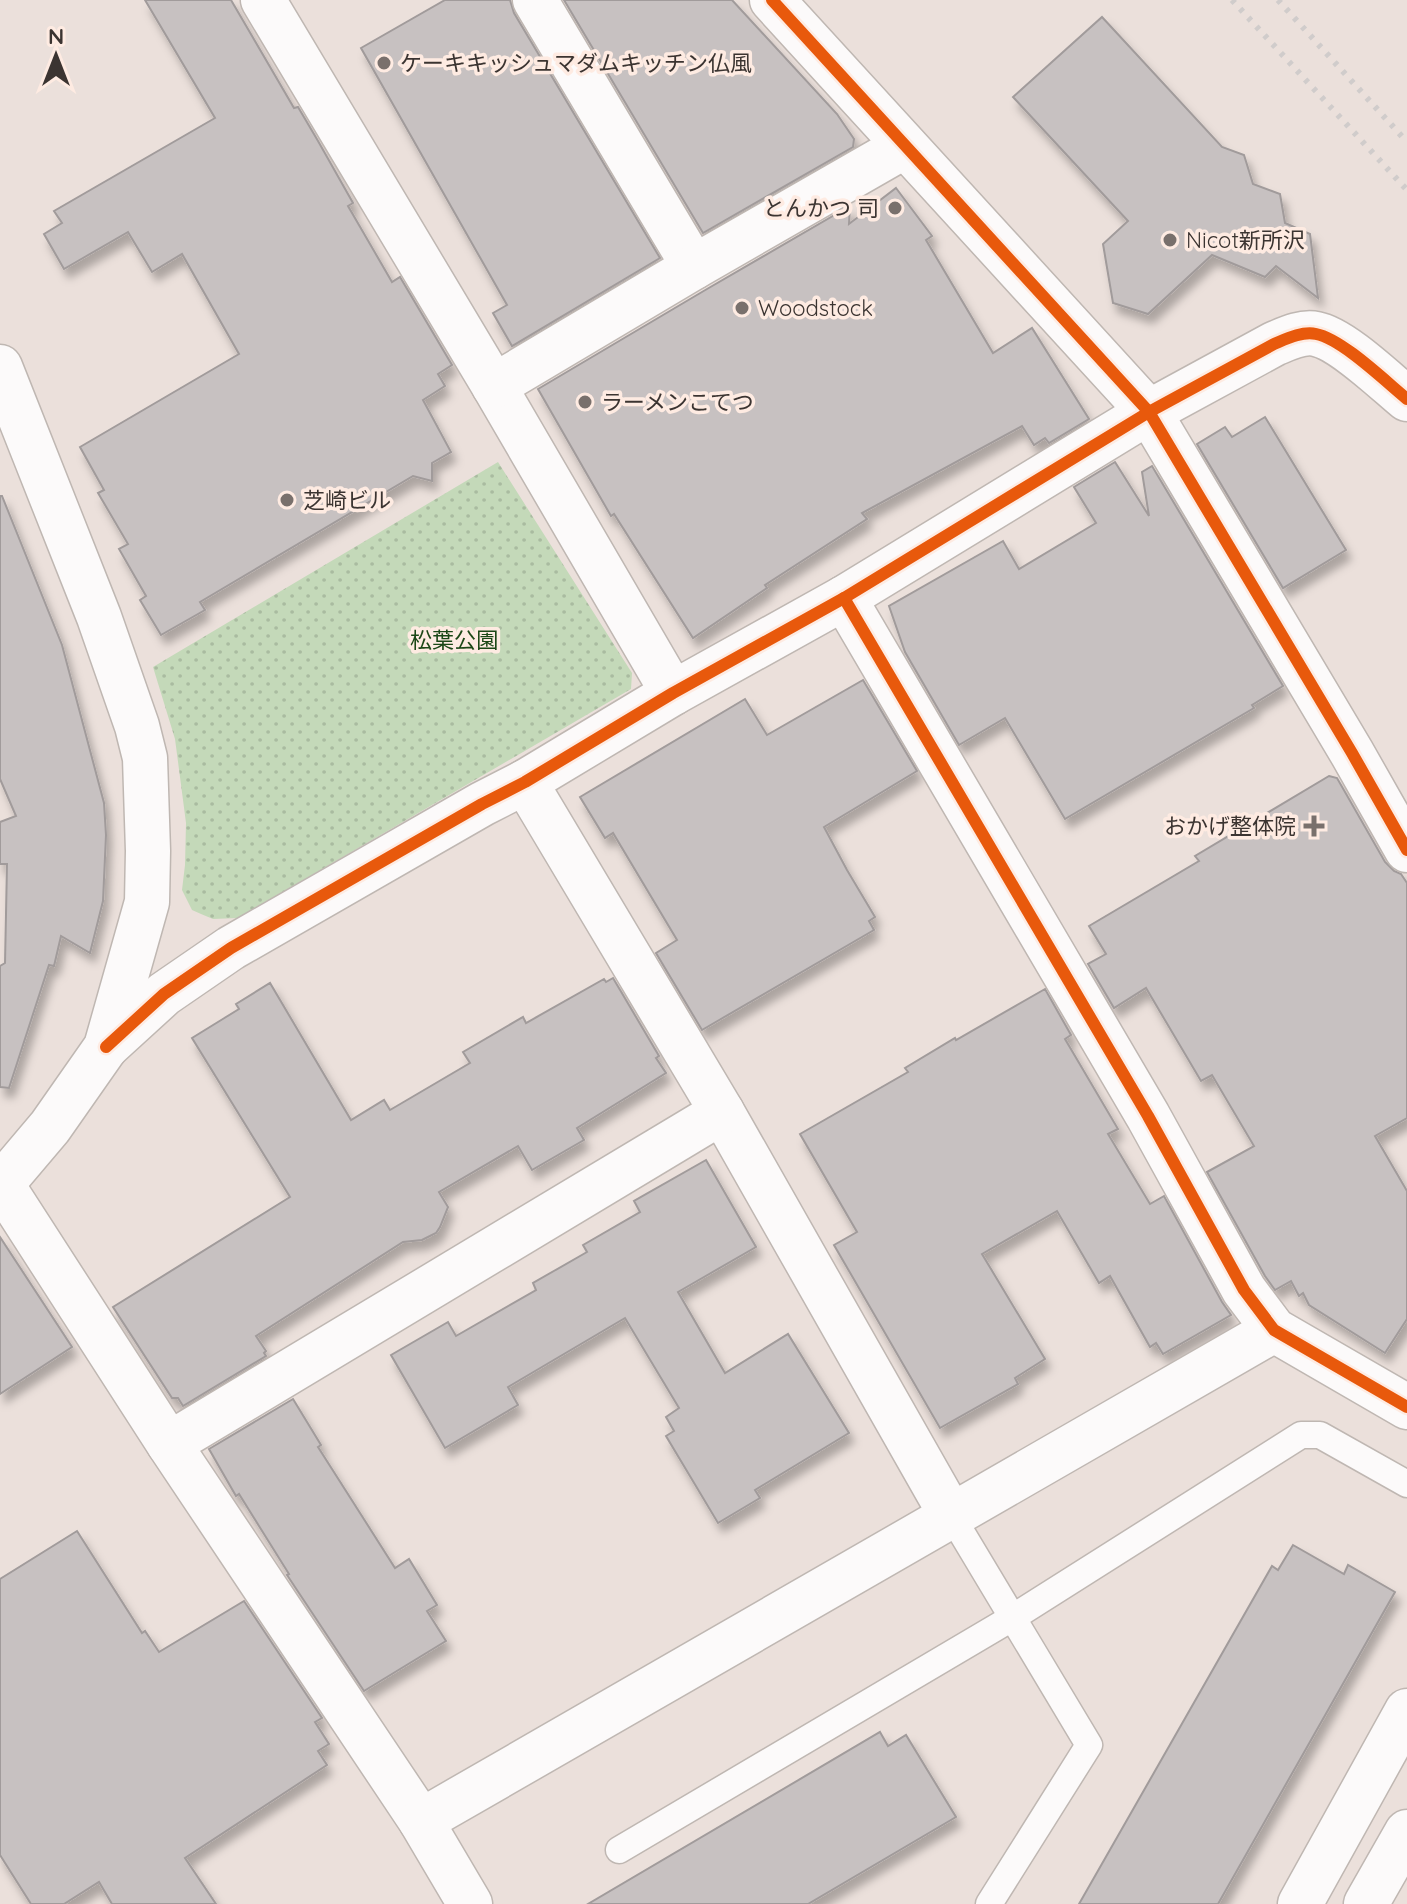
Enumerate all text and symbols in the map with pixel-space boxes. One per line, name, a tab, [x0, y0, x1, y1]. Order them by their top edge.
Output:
north arrow	[16, 16, 96, 96]
text: N	[48, 22, 64, 50]
place label: ケーキキッシュマダムキッチン仏風	[400, 49, 752, 77]
marker: ケーキキッシュマダムキッチン仏風	[375, 54, 393, 72]
place label: とんかつ 司	[763, 194, 879, 222]
marker: とんかつ 司	[886, 199, 904, 217]
place label: Nicot新所沢	[1186, 226, 1305, 254]
marker: Nicot新所沢	[1161, 231, 1179, 249]
place label: Woodstock	[758, 294, 873, 322]
marker: Woodstock	[733, 299, 751, 317]
place label: ラーメンこてつ	[601, 388, 754, 416]
marker: ラーメンこてつ	[576, 393, 594, 411]
place label: 芝崎ビル	[303, 486, 391, 514]
marker: 芝崎ビル	[278, 491, 296, 509]
park label: 松葉公園	[410, 626, 498, 654]
place label: おかげ整体院	[1164, 812, 1296, 840]
marker: おかげ整体院	[1303, 815, 1325, 837]

